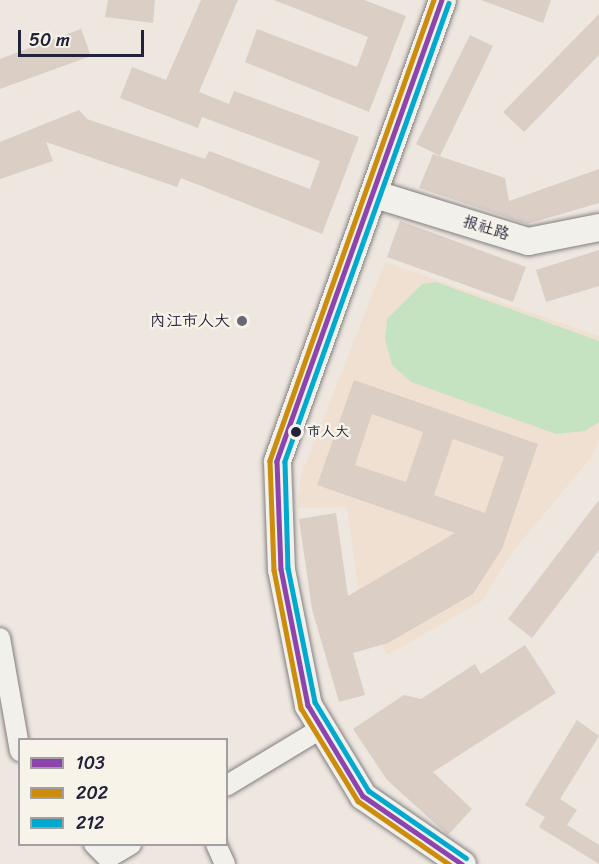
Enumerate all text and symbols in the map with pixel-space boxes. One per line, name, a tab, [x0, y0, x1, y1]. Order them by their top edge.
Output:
scale bar	[21, 18, 147, 56]
text: 50 m	[29, 24, 70, 56]
street label: 报社路	[460, 212, 512, 244]
place label: 内江市人大	[150, 311, 230, 331]
marker: 内江市人大	[235, 314, 249, 328]
place label: 市人大	[307, 424, 349, 440]
marker: 市人大	[290, 426, 302, 438]
legend	[18, 738, 228, 846]
text: 103	[76, 747, 105, 779]
text: 202	[76, 777, 108, 809]
text: 212	[76, 807, 105, 839]

